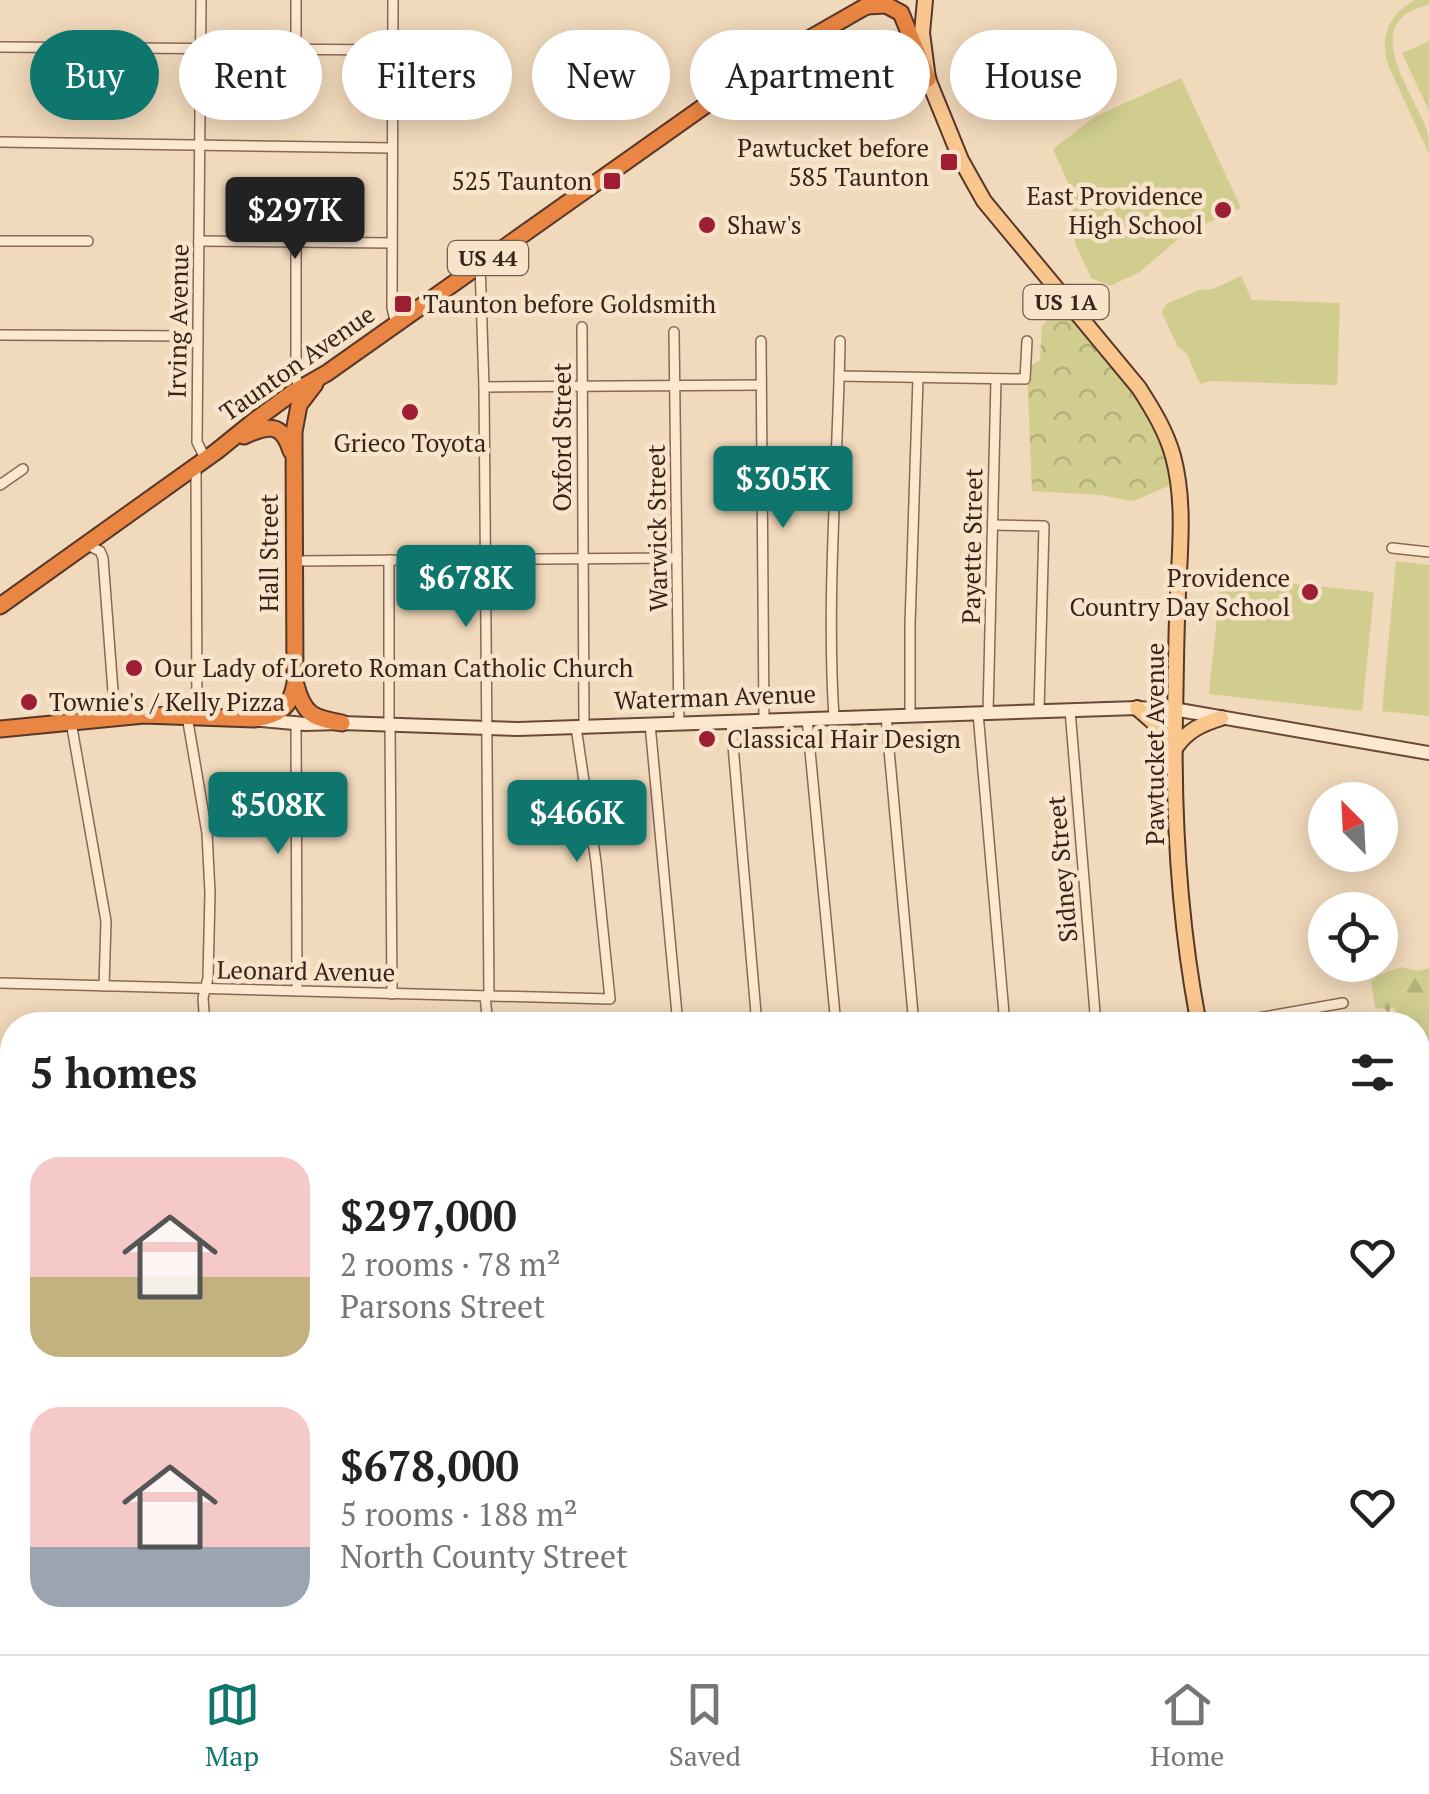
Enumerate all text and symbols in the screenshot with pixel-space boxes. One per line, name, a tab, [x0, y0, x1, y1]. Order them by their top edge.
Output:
chip: Buy	[30, 30, 159, 120]
chip: Rent	[179, 30, 322, 120]
chip: Filters	[342, 30, 512, 120]
chip: New	[532, 30, 670, 120]
chip: Apartment	[690, 30, 930, 120]
chip: House	[950, 30, 1117, 120]
place label: Pawtucket before 585 Taunton	[737, 131, 929, 193]
marker: Pawtucket before 585 Taunton	[938, 151, 960, 173]
place label: 525 Taunton	[451, 164, 592, 197]
marker: 525 Taunton	[601, 170, 623, 192]
pin: $297K	[225, 177, 365, 262]
place label: East Providence High School	[1027, 179, 1203, 241]
text: $297K	[247, 188, 343, 230]
marker: East Providence High School	[1212, 199, 1234, 221]
place label: Shaw's	[727, 208, 802, 241]
marker: Shaw's	[696, 214, 718, 236]
road number: US 44	[448, 241, 528, 275]
street label: Irving Avenue	[160, 243, 195, 399]
road number: US 1A	[1024, 285, 1108, 319]
place label: Taunton before Goldsmith	[423, 287, 717, 320]
marker: Taunton before Goldsmith	[392, 293, 414, 315]
street label: Taunton Avenue	[213, 297, 381, 428]
street label: Oxford Street	[545, 362, 578, 512]
marker: Grieco Toyota	[399, 401, 421, 423]
place label: Grieco Toyota	[334, 426, 487, 459]
street label: Warwick Street	[639, 444, 674, 612]
pin: $305K	[713, 446, 853, 531]
text: $305K	[735, 457, 831, 499]
street label: Payette Street	[954, 468, 989, 624]
street label: Hall Street	[252, 494, 285, 612]
pin: $678K	[396, 545, 536, 630]
text: $678K	[418, 556, 514, 598]
place label: Providence Country Day School	[1070, 561, 1290, 623]
marker: Providence Country Day School	[1299, 581, 1321, 603]
street label: Pawtucket Avenue	[1138, 643, 1171, 845]
place label: Our Lady of Loreto Roman Catholic Church	[154, 651, 634, 684]
marker: Our Lady of Loreto Roman Catholic Church	[123, 657, 145, 679]
street label: Waterman Avenue	[613, 676, 817, 717]
place label: Townie's / Kelly Pizza	[49, 685, 286, 718]
marker: Townie's / Kelly Pizza	[18, 691, 40, 713]
place label: Classical Hair Design	[727, 722, 961, 755]
marker: Classical Hair Design	[696, 728, 718, 750]
pin: $508K	[208, 772, 348, 857]
pin: $466K	[507, 780, 647, 865]
north arrow	[1308, 782, 1398, 872]
map controls	[1308, 782, 1398, 982]
text: $508K	[230, 783, 326, 825]
text: $466K	[529, 791, 625, 833]
street label: Sidney Street	[1039, 794, 1084, 944]
button: locate	[1308, 892, 1398, 982]
street label: Leonard Avenue	[216, 952, 396, 989]
text: 5 homes	[30, 1044, 197, 1100]
icon: filters	[1345, 1045, 1400, 1100]
text: $297,000	[340, 1187, 517, 1243]
icon: home	[110, 1197, 230, 1317]
icon: heart	[1345, 1230, 1400, 1285]
text: 2 rooms · 78 m²	[340, 1243, 561, 1285]
text: Parsons Street	[340, 1285, 545, 1327]
text: $678,000	[340, 1437, 519, 1493]
icon: home	[110, 1447, 230, 1567]
icon: heart	[1345, 1480, 1400, 1535]
text: 5 rooms · 188 m²	[340, 1493, 578, 1535]
text: North County Street	[340, 1535, 628, 1577]
tab: Map	[205, 1677, 260, 1774]
tab: Saved	[669, 1677, 741, 1774]
tab: Home	[1150, 1677, 1224, 1774]

